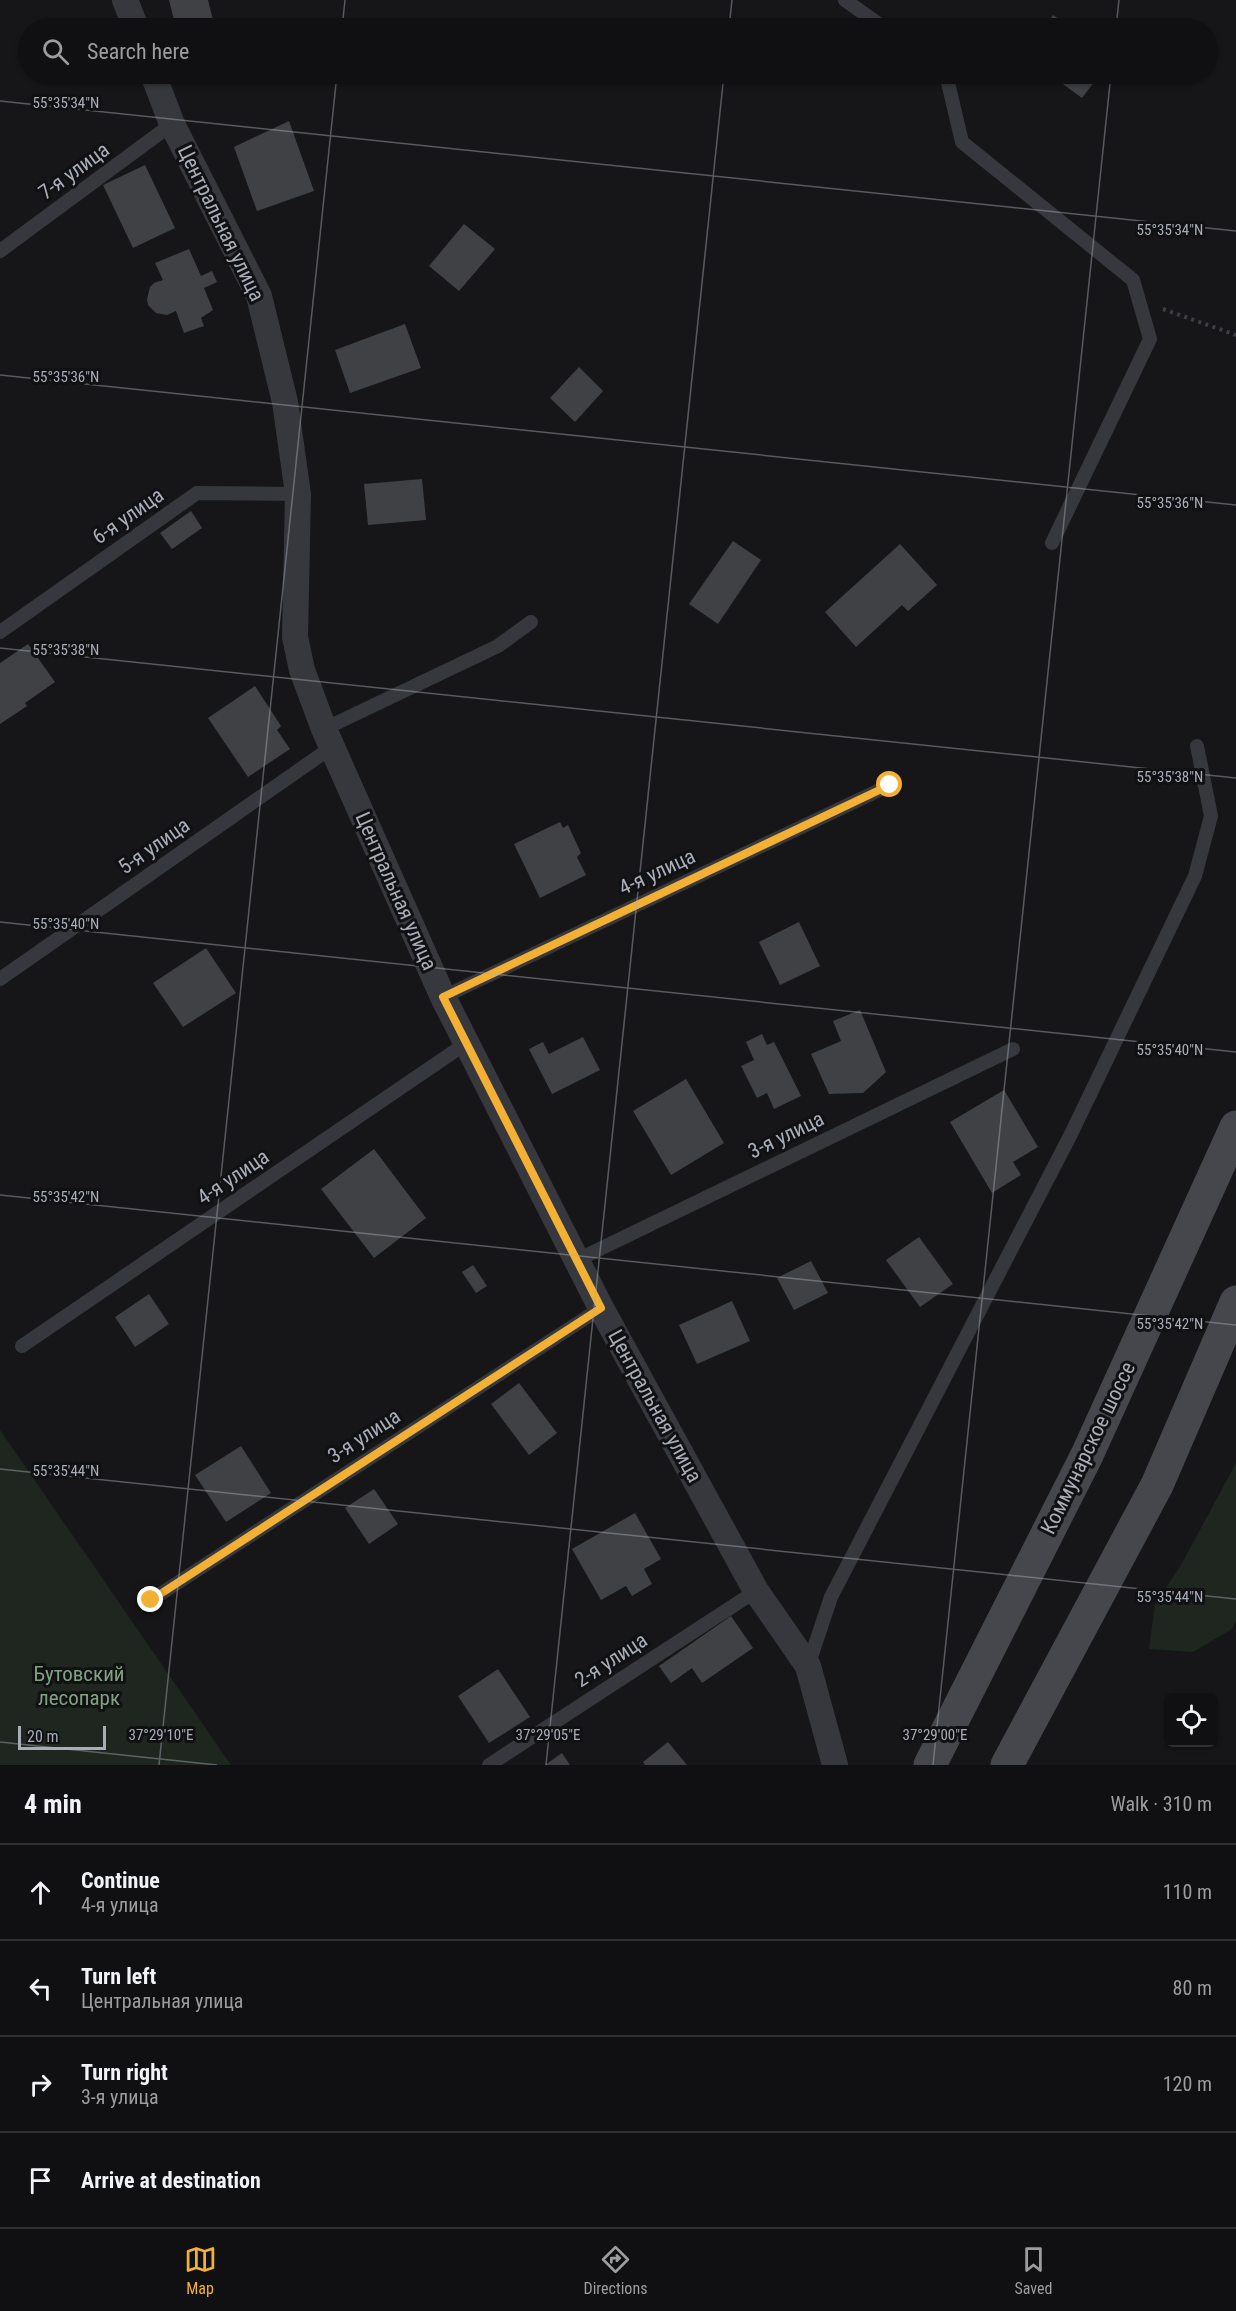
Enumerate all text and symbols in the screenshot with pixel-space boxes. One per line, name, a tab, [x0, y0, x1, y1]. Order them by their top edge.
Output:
search box	[18, 18, 1218, 84]
icon: search	[39, 35, 72, 68]
text: Search here	[87, 39, 189, 64]
text: 55°35'34"N	[33, 94, 99, 112]
street label: 7-я улица	[34, 137, 114, 205]
street label: Центральная улица	[173, 141, 269, 305]
text: 55°35'34"N	[1137, 221, 1203, 239]
text: 55°35'36"N	[33, 368, 99, 386]
street label: 6-я улица	[88, 483, 168, 549]
text: 55°35'36"N	[1137, 494, 1203, 512]
text: 55°35'38"N	[33, 641, 99, 659]
text: 55°35'38"N	[1137, 768, 1203, 786]
route start	[876, 771, 902, 797]
street label: Центральная улица	[350, 808, 442, 974]
street label: 5-я улица	[114, 813, 194, 879]
street label: 4-я улица	[615, 844, 699, 900]
text: 55°35'40"N	[33, 915, 99, 933]
text: 55°35'40"N	[1137, 1041, 1203, 1059]
street label: 3-я улица	[744, 1106, 828, 1164]
street label: 4-я улица	[193, 1144, 273, 1210]
text: 55°35'42"N	[33, 1188, 99, 1206]
text: 55°35'42"N	[1137, 1315, 1203, 1333]
street label: Центральная улица	[603, 1326, 707, 1486]
street label: Коммунарское шоссе	[1036, 1358, 1140, 1538]
street label: 3-я улица	[323, 1404, 405, 1468]
text: 55°35'44"N	[33, 1462, 99, 1480]
route end	[137, 1586, 163, 1612]
text: 55°35'44"N	[1137, 1588, 1203, 1606]
street label: 2-я улица	[570, 1628, 652, 1692]
park label: Бутовский лесопарк	[33, 1662, 125, 1710]
map controls	[1164, 1693, 1218, 1747]
button: locate	[1164, 1693, 1218, 1747]
scale bar	[18, 1723, 106, 1750]
text: 37°29'10"E	[129, 1726, 193, 1744]
text: 37°29'05"E	[516, 1726, 580, 1744]
text: 37°29'00"E	[903, 1726, 967, 1744]
text: 20 m	[27, 1727, 59, 1746]
text: 4 min	[24, 1789, 82, 1819]
text: Walk · 310 m	[1111, 1792, 1212, 1816]
text: Continue	[81, 1868, 160, 1893]
icon: ahead	[24, 1876, 57, 1909]
text: 110 m	[1163, 1880, 1212, 1904]
text: 4-я улица	[81, 1893, 158, 1917]
text: Turn left	[81, 1964, 156, 1989]
icon: left	[24, 1972, 57, 2005]
text: 80 m	[1173, 1976, 1212, 2000]
text: Центральная улица	[81, 1989, 243, 2013]
text: Turn right	[81, 2060, 168, 2085]
icon: right	[24, 2068, 57, 2101]
text: 120 m	[1163, 2072, 1212, 2096]
text: 3-я улица	[81, 2085, 158, 2109]
icon: arrive	[24, 2164, 57, 2197]
text: Arrive at destination	[81, 2168, 261, 2193]
tab: Map	[184, 2243, 217, 2298]
tab: Directions	[584, 2243, 647, 2298]
tab: Saved	[1014, 2243, 1052, 2298]

